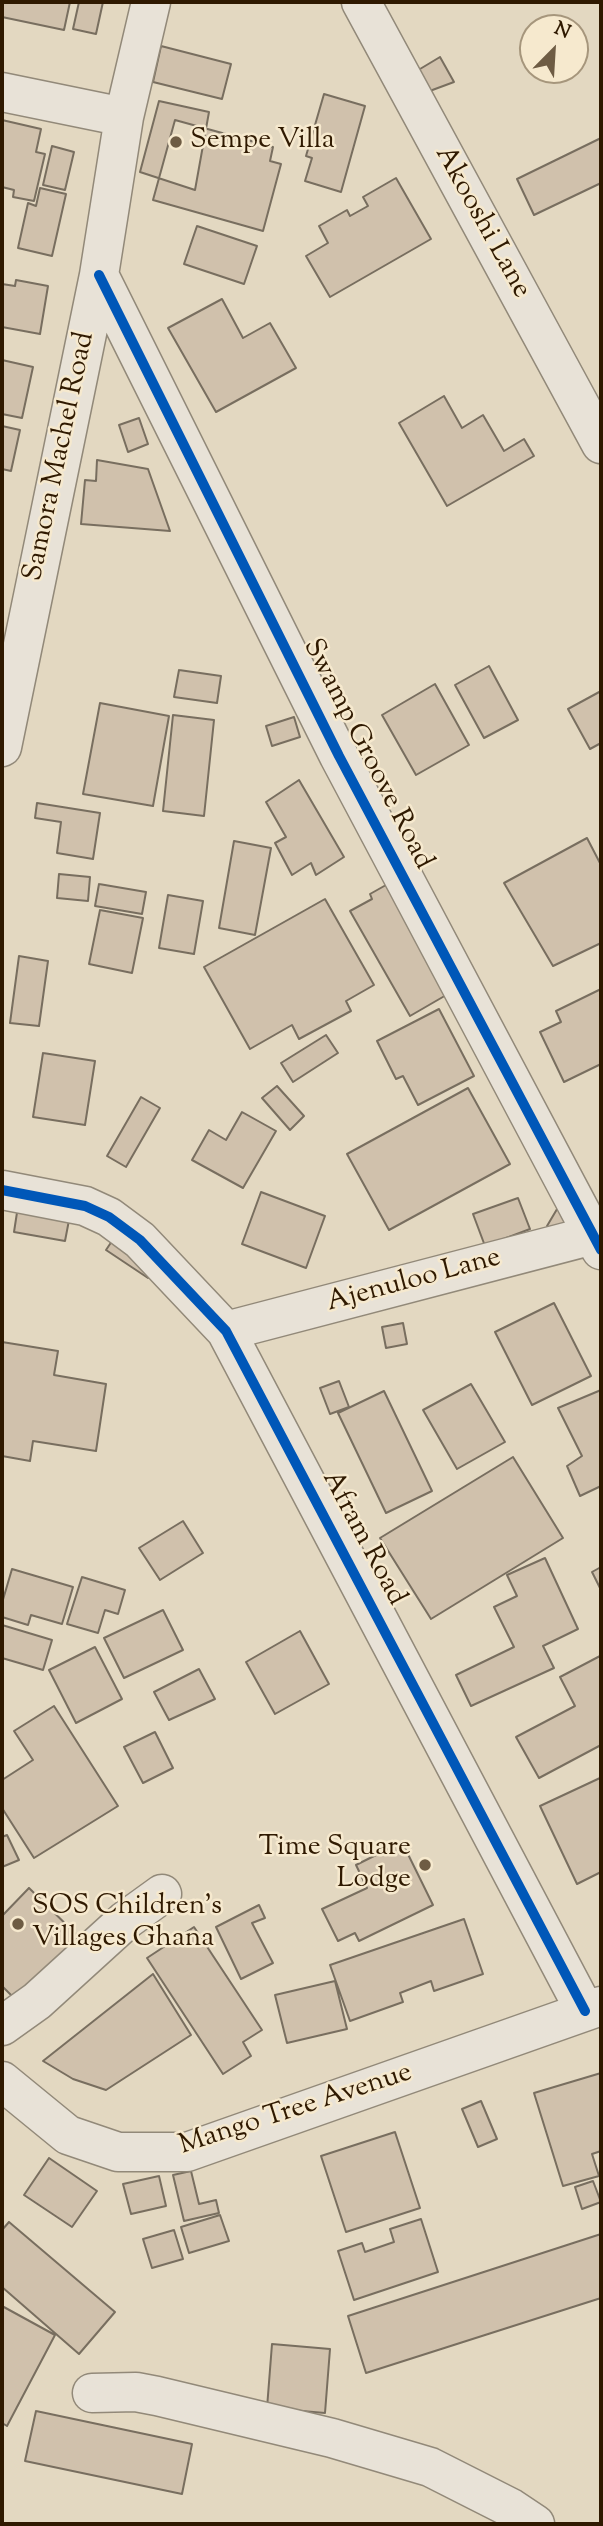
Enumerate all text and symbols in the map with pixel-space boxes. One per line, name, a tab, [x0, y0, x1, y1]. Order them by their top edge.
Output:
north arrow	[519, 14, 589, 84]
text: N	[550, 16, 574, 47]
place label: Sempe Villa	[190, 125, 335, 159]
marker: Sempe Villa	[168, 134, 184, 150]
street label: Akooshi Lane	[425, 141, 537, 305]
street label: Samora Machel Road	[18, 329, 104, 585]
street label: Swamp Groove Road	[293, 634, 439, 876]
street label: Ajenuloo Lane	[323, 1243, 505, 1321]
street label: Afram Road	[312, 1466, 412, 1612]
place label: Time Square Lodge	[259, 1832, 411, 1898]
marker: Time Square Lodge	[417, 1857, 433, 1873]
place label: SOS Children's Villages Ghana	[32, 1891, 222, 1957]
marker: SOS Children's Villages Ghana	[10, 1916, 26, 1932]
street label: Mango Tree Avenue	[175, 2057, 417, 2165]

